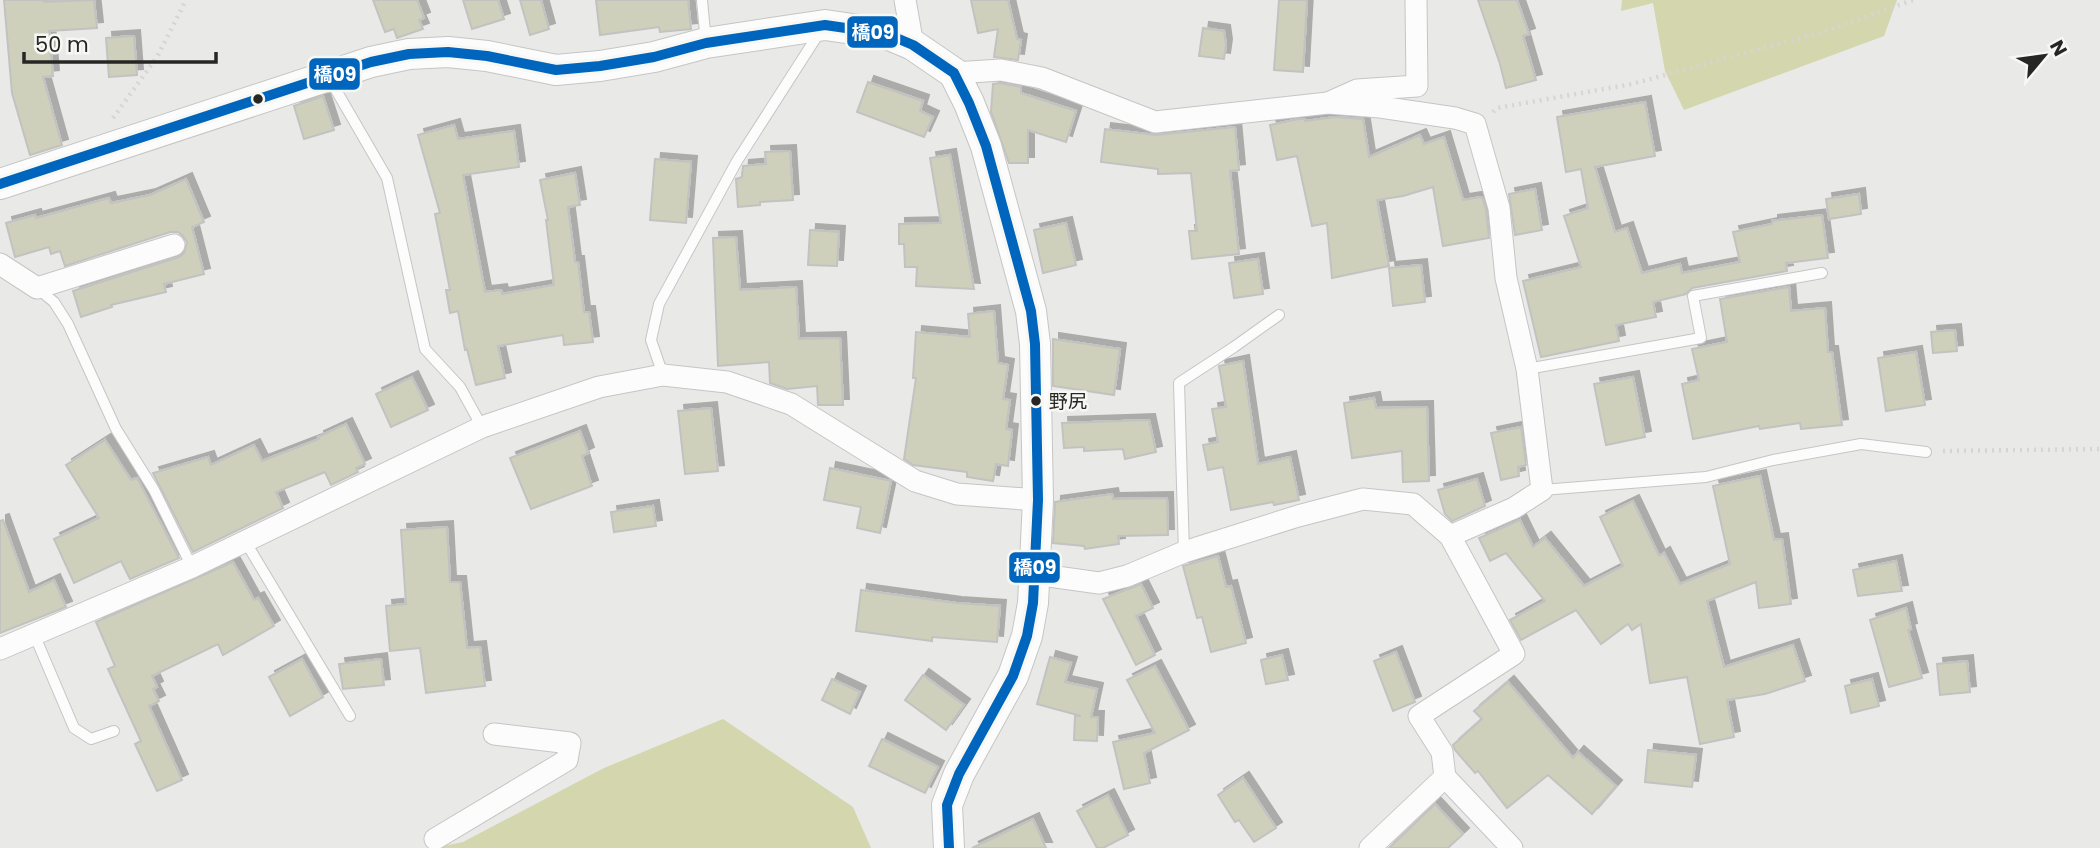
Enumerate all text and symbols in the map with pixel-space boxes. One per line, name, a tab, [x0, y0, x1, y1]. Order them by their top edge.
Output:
line badge: 橋09	[846, 15, 899, 49]
text: 橋09	[851, 19, 895, 46]
scale bar	[24, 21, 217, 65]
north arrow	[2009, 21, 2079, 91]
text: 50 m	[35, 30, 89, 59]
text: N	[2043, 35, 2074, 61]
line badge: 橋09	[308, 57, 361, 91]
text: 橋09	[313, 61, 357, 88]
unlabelled marker	[251, 92, 265, 106]
place label: 野尻	[1049, 388, 1087, 415]
marker: 野尻	[1029, 394, 1043, 408]
line badge: 橋09	[1008, 551, 1061, 584]
text: 橋09	[1013, 554, 1057, 581]

